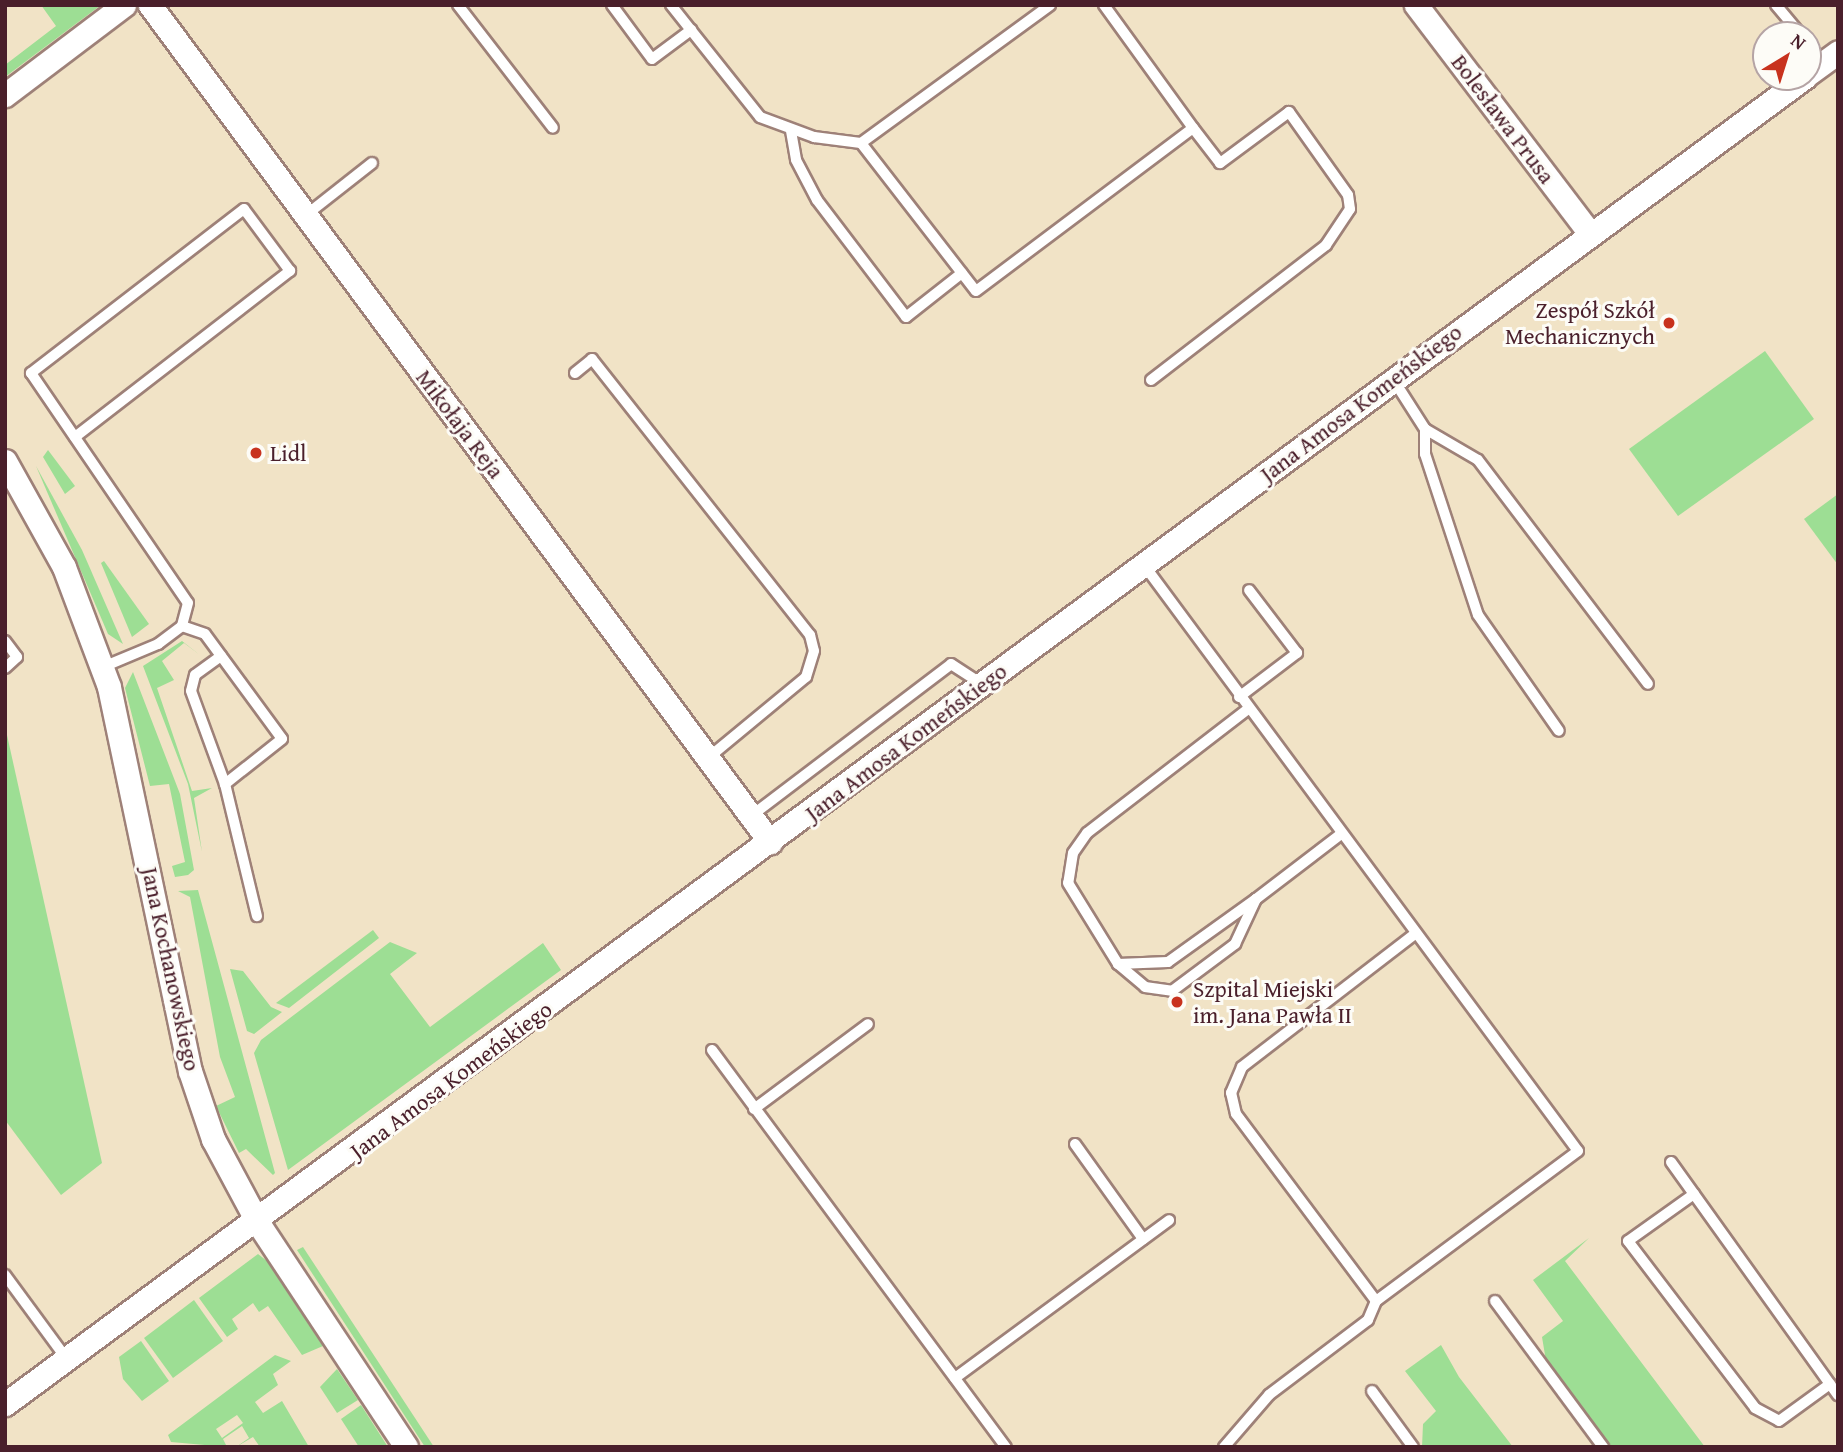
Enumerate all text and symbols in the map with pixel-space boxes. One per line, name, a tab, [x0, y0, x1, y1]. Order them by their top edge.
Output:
north arrow	[1752, 21, 1822, 91]
text: N	[1785, 26, 1812, 56]
street label: Bolesława Prusa	[1445, 49, 1561, 189]
place label: Zespół Szkół Mechanicznych	[1505, 296, 1655, 350]
marker: Zespół Szkół Mechanicznych	[1661, 315, 1677, 331]
street label: Jana Amosa Komeńskiego	[1255, 318, 1467, 488]
street label: Mikołaja Reja	[410, 364, 510, 484]
place label: Lidl	[270, 439, 306, 467]
marker: Lidl	[248, 445, 264, 461]
street label: Jana Amosa Komeńskiego	[800, 657, 1012, 827]
street label: Jana Kochanowskiego	[136, 864, 206, 1074]
place label: Szpital Miejski im. Jana Pawła II	[1193, 975, 1352, 1029]
marker: Szpital Miejski im. Jana Pawła II	[1167, 992, 1187, 1012]
street label: Jana Amosa Komeńskiego	[345, 995, 557, 1165]

